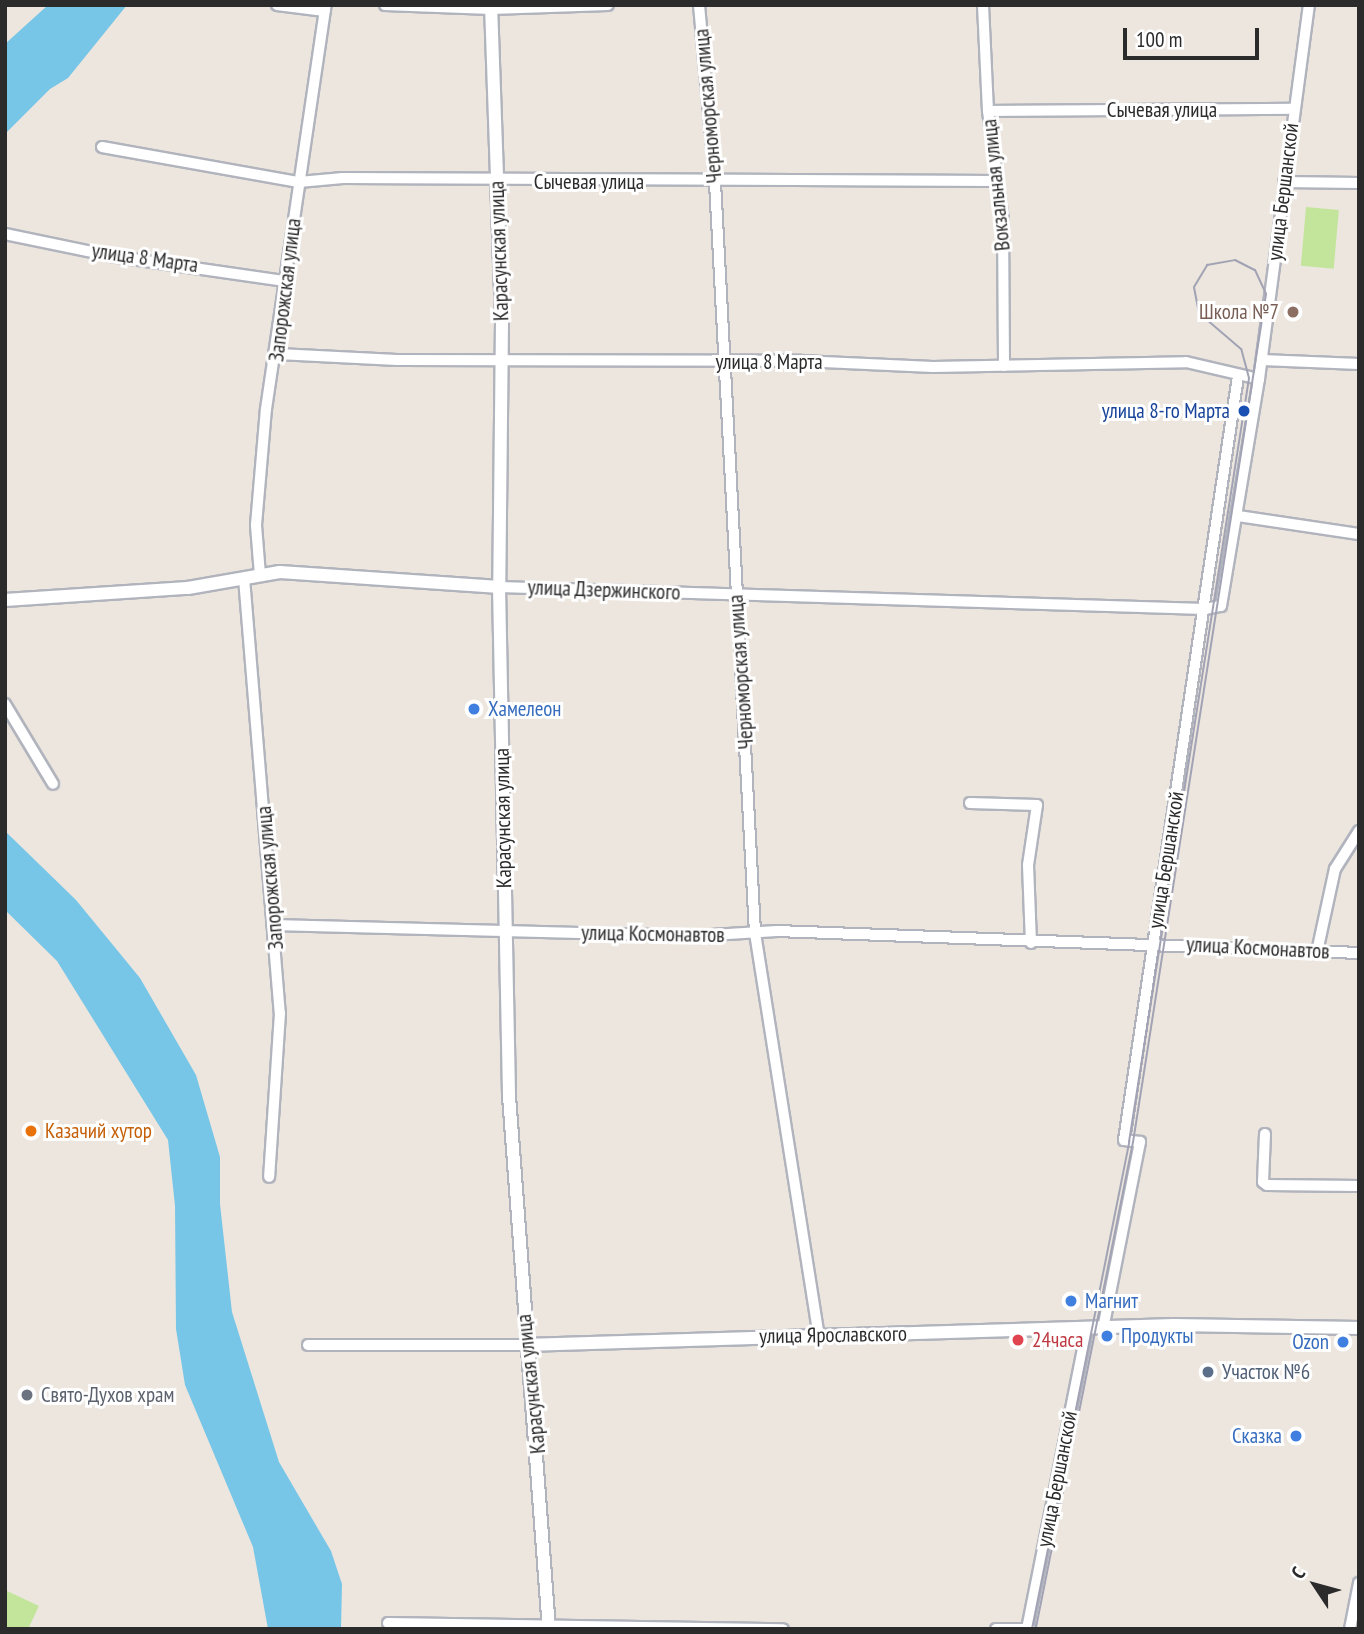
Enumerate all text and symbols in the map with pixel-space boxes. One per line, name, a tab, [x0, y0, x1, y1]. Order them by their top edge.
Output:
scale bar	[1126, 14, 1262, 58]
text: 100 m	[1136, 26, 1182, 53]
street label: Черноморская улица	[689, 28, 727, 184]
street label: Сычевая улица	[1107, 97, 1217, 123]
street label: Вокзальная улица	[977, 118, 1015, 252]
street label: улица Бершанской	[1262, 122, 1304, 262]
street label: Сычевая улица	[534, 169, 644, 195]
street label: Карасунская улица	[484, 181, 514, 321]
street label: Запорожская улица	[264, 217, 306, 363]
street label: улица 8 Марта	[90, 238, 200, 278]
place label: Школа №7	[1199, 299, 1279, 325]
marker: Школа №7	[1285, 304, 1301, 320]
street label: улица 8 Марта	[715, 349, 823, 375]
place label: улица 8-го Марта	[1102, 398, 1230, 424]
marker: улица 8-го Марта	[1236, 403, 1252, 419]
street label: улица Дзержинского	[527, 575, 681, 605]
street label: Черноморская улица	[723, 594, 759, 750]
place label: Хамелеон	[488, 696, 561, 722]
marker: Хамелеон	[466, 701, 482, 717]
street label: Карасунская улица	[489, 748, 517, 888]
street label: улица Бершанской	[1143, 790, 1189, 930]
street label: Запорожская улица	[251, 805, 289, 951]
street label: улица Космонавтов	[581, 920, 725, 948]
street label: улица Космонавтов	[1186, 932, 1330, 964]
place label: Казачий хутор	[45, 1118, 152, 1144]
marker: Казачий хутор	[23, 1123, 39, 1139]
place label: Магнит	[1085, 1288, 1138, 1314]
marker: Магнит	[1063, 1293, 1079, 1309]
street label: Карасунская улица	[511, 1313, 551, 1455]
street label: улица Ярославского	[759, 1321, 907, 1349]
place label: Продукты	[1121, 1323, 1194, 1349]
place label: 24часа	[1032, 1327, 1083, 1353]
marker: Продукты	[1099, 1328, 1115, 1344]
place label: Ozon	[1292, 1329, 1329, 1355]
marker: 24часа	[1010, 1332, 1026, 1348]
marker: Ozon	[1335, 1334, 1351, 1350]
place label: Участок №6	[1222, 1359, 1310, 1385]
marker: Участок №6	[1200, 1364, 1216, 1380]
place label: Свято-Духов храм	[41, 1382, 174, 1408]
marker: Свято-Духов храм	[19, 1387, 35, 1403]
street label: улица Бершанской	[1031, 1409, 1083, 1549]
place label: Сказка	[1232, 1423, 1282, 1449]
marker: Сказка	[1288, 1428, 1304, 1444]
north arrow	[1280, 1550, 1350, 1620]
text: С	[1286, 1562, 1310, 1583]

